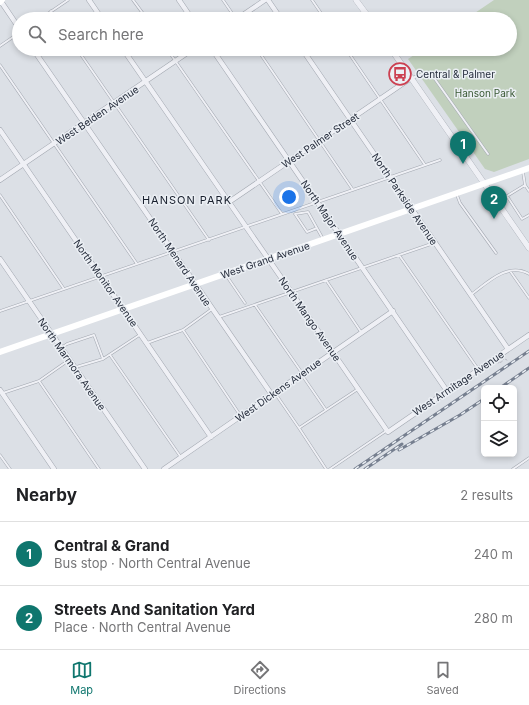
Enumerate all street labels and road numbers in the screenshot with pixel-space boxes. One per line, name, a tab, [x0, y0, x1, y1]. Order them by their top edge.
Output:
street label: West Belden Avenue	[53, 83, 141, 147]
street label: West Palmer Street	[279, 109, 361, 170]
street label: North Parkside Avenue	[370, 151, 440, 247]
street label: North Major Avenue	[299, 178, 361, 263]
street label: North Menard Avenue	[146, 216, 214, 308]
street label: North Monitor Avenue	[71, 237, 141, 329]
street label: West Grand Avenue	[219, 239, 311, 281]
street label: North Mango Avenue	[276, 275, 344, 364]
street label: North Marmora Avenue	[36, 315, 109, 413]
street label: West Armitage Avenue	[410, 348, 506, 418]
street label: West Dickens Avenue	[233, 356, 323, 424]

